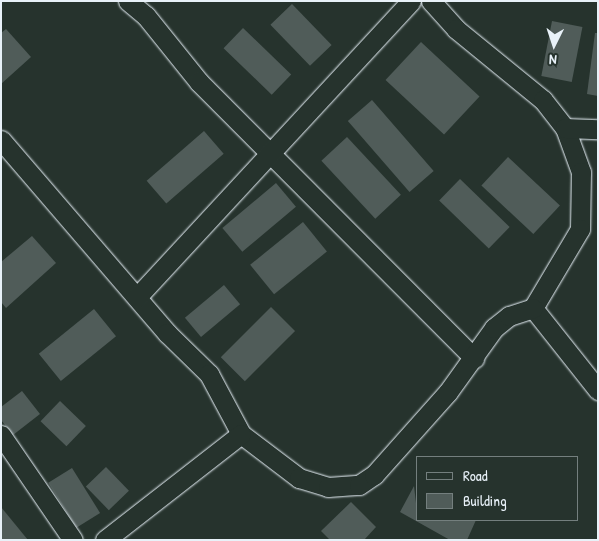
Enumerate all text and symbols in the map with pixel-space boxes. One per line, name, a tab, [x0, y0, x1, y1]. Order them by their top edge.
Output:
north arrow	[529, 20, 579, 70]
text: N	[549, 51, 557, 70]
legend	[416, 456, 579, 521]
text: Road	[463, 465, 488, 486]
text: Building	[463, 490, 507, 511]

